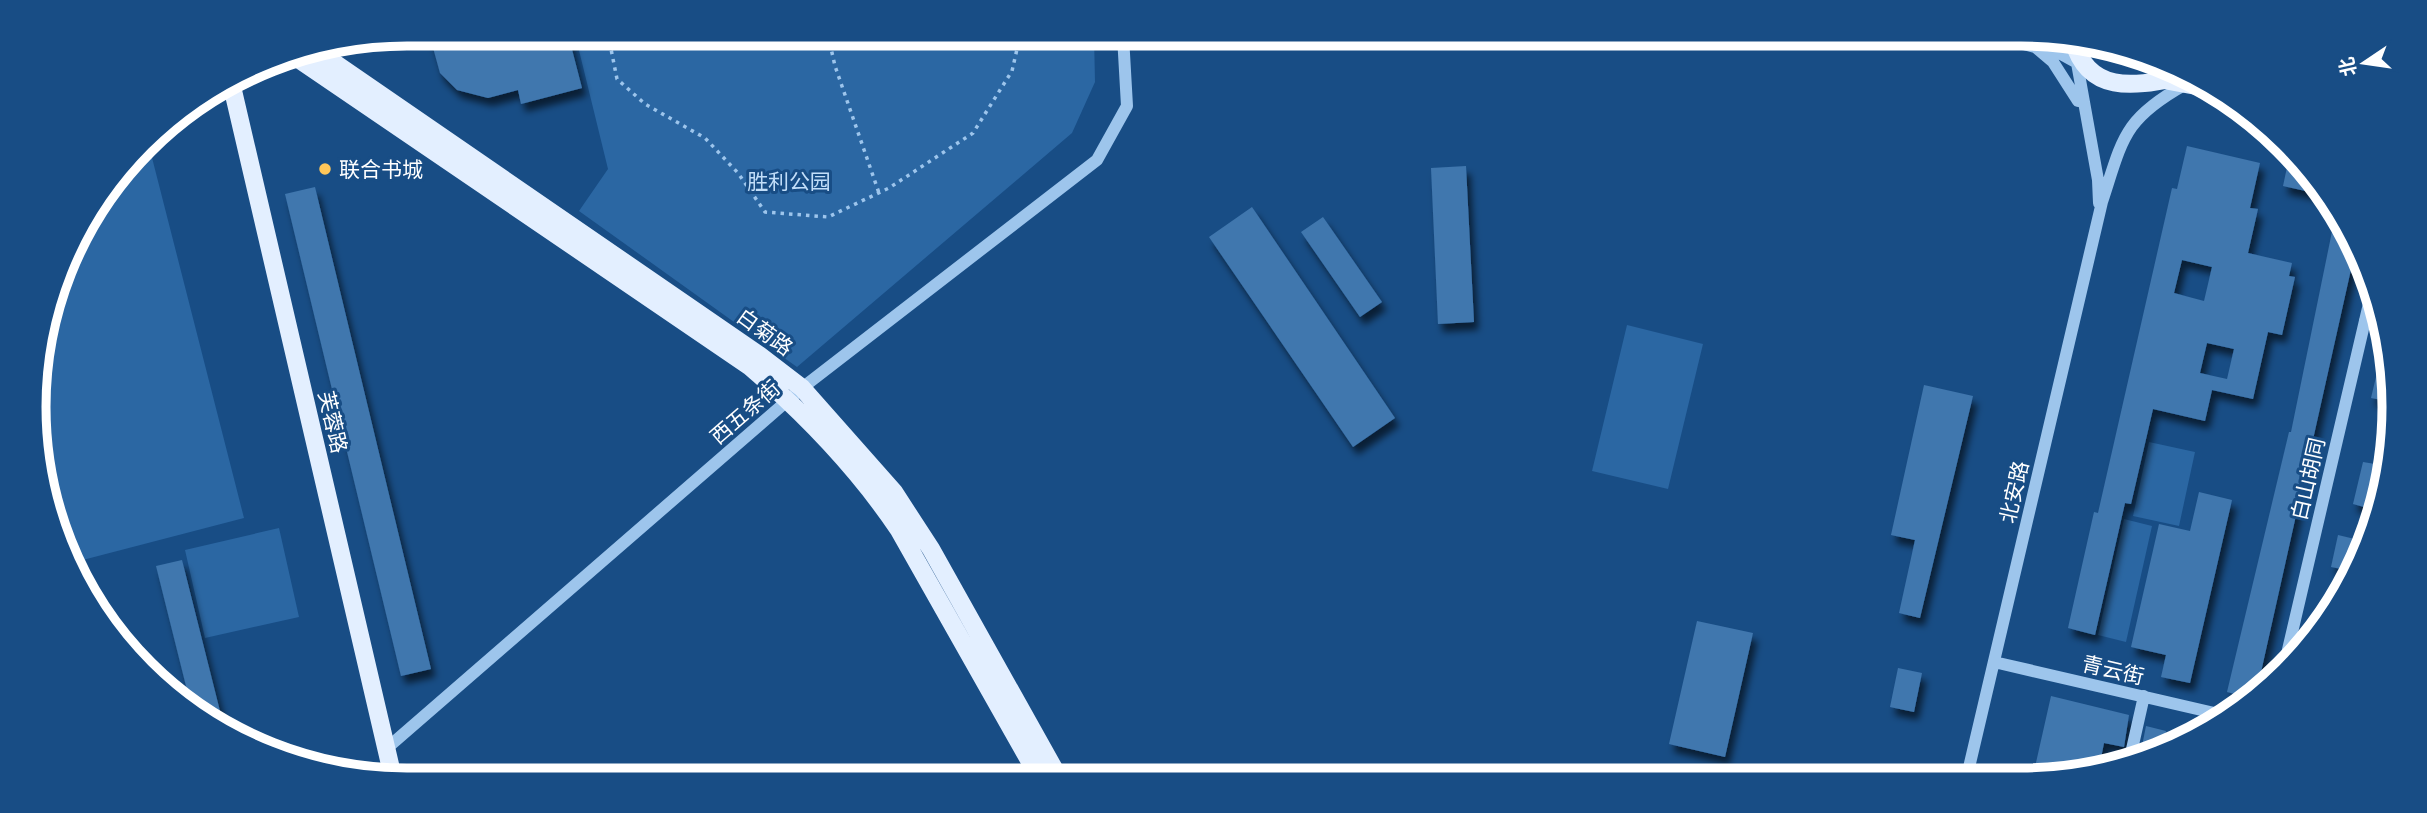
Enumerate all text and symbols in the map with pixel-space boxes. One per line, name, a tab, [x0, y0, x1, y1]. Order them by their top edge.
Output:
north arrow	[2329, 28, 2399, 98]
text: 北	[2335, 55, 2361, 79]
place label: 联合书城	[339, 157, 423, 182]
marker: 联合书城	[317, 161, 333, 177]
park label: 胜利公园	[747, 169, 831, 194]
street label: 白菊路	[732, 303, 798, 361]
street label: 西五条街	[705, 375, 785, 449]
street label: 芙蓉路	[314, 388, 352, 456]
street label: 白山胡同	[2286, 435, 2330, 523]
street label: 北安路	[1995, 458, 2033, 526]
street label: 青云街	[2079, 651, 2147, 689]

